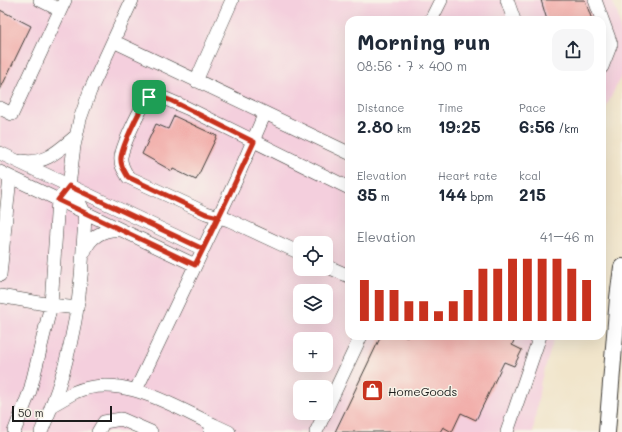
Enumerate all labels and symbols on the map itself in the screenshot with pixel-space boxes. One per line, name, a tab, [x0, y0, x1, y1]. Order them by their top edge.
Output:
pin	[132, 80, 166, 114]
shop icon: HomeGoods	[359, 378, 385, 404]
place label: HomeGoods	[388, 383, 457, 399]
scale bar	[12, 404, 112, 423]

